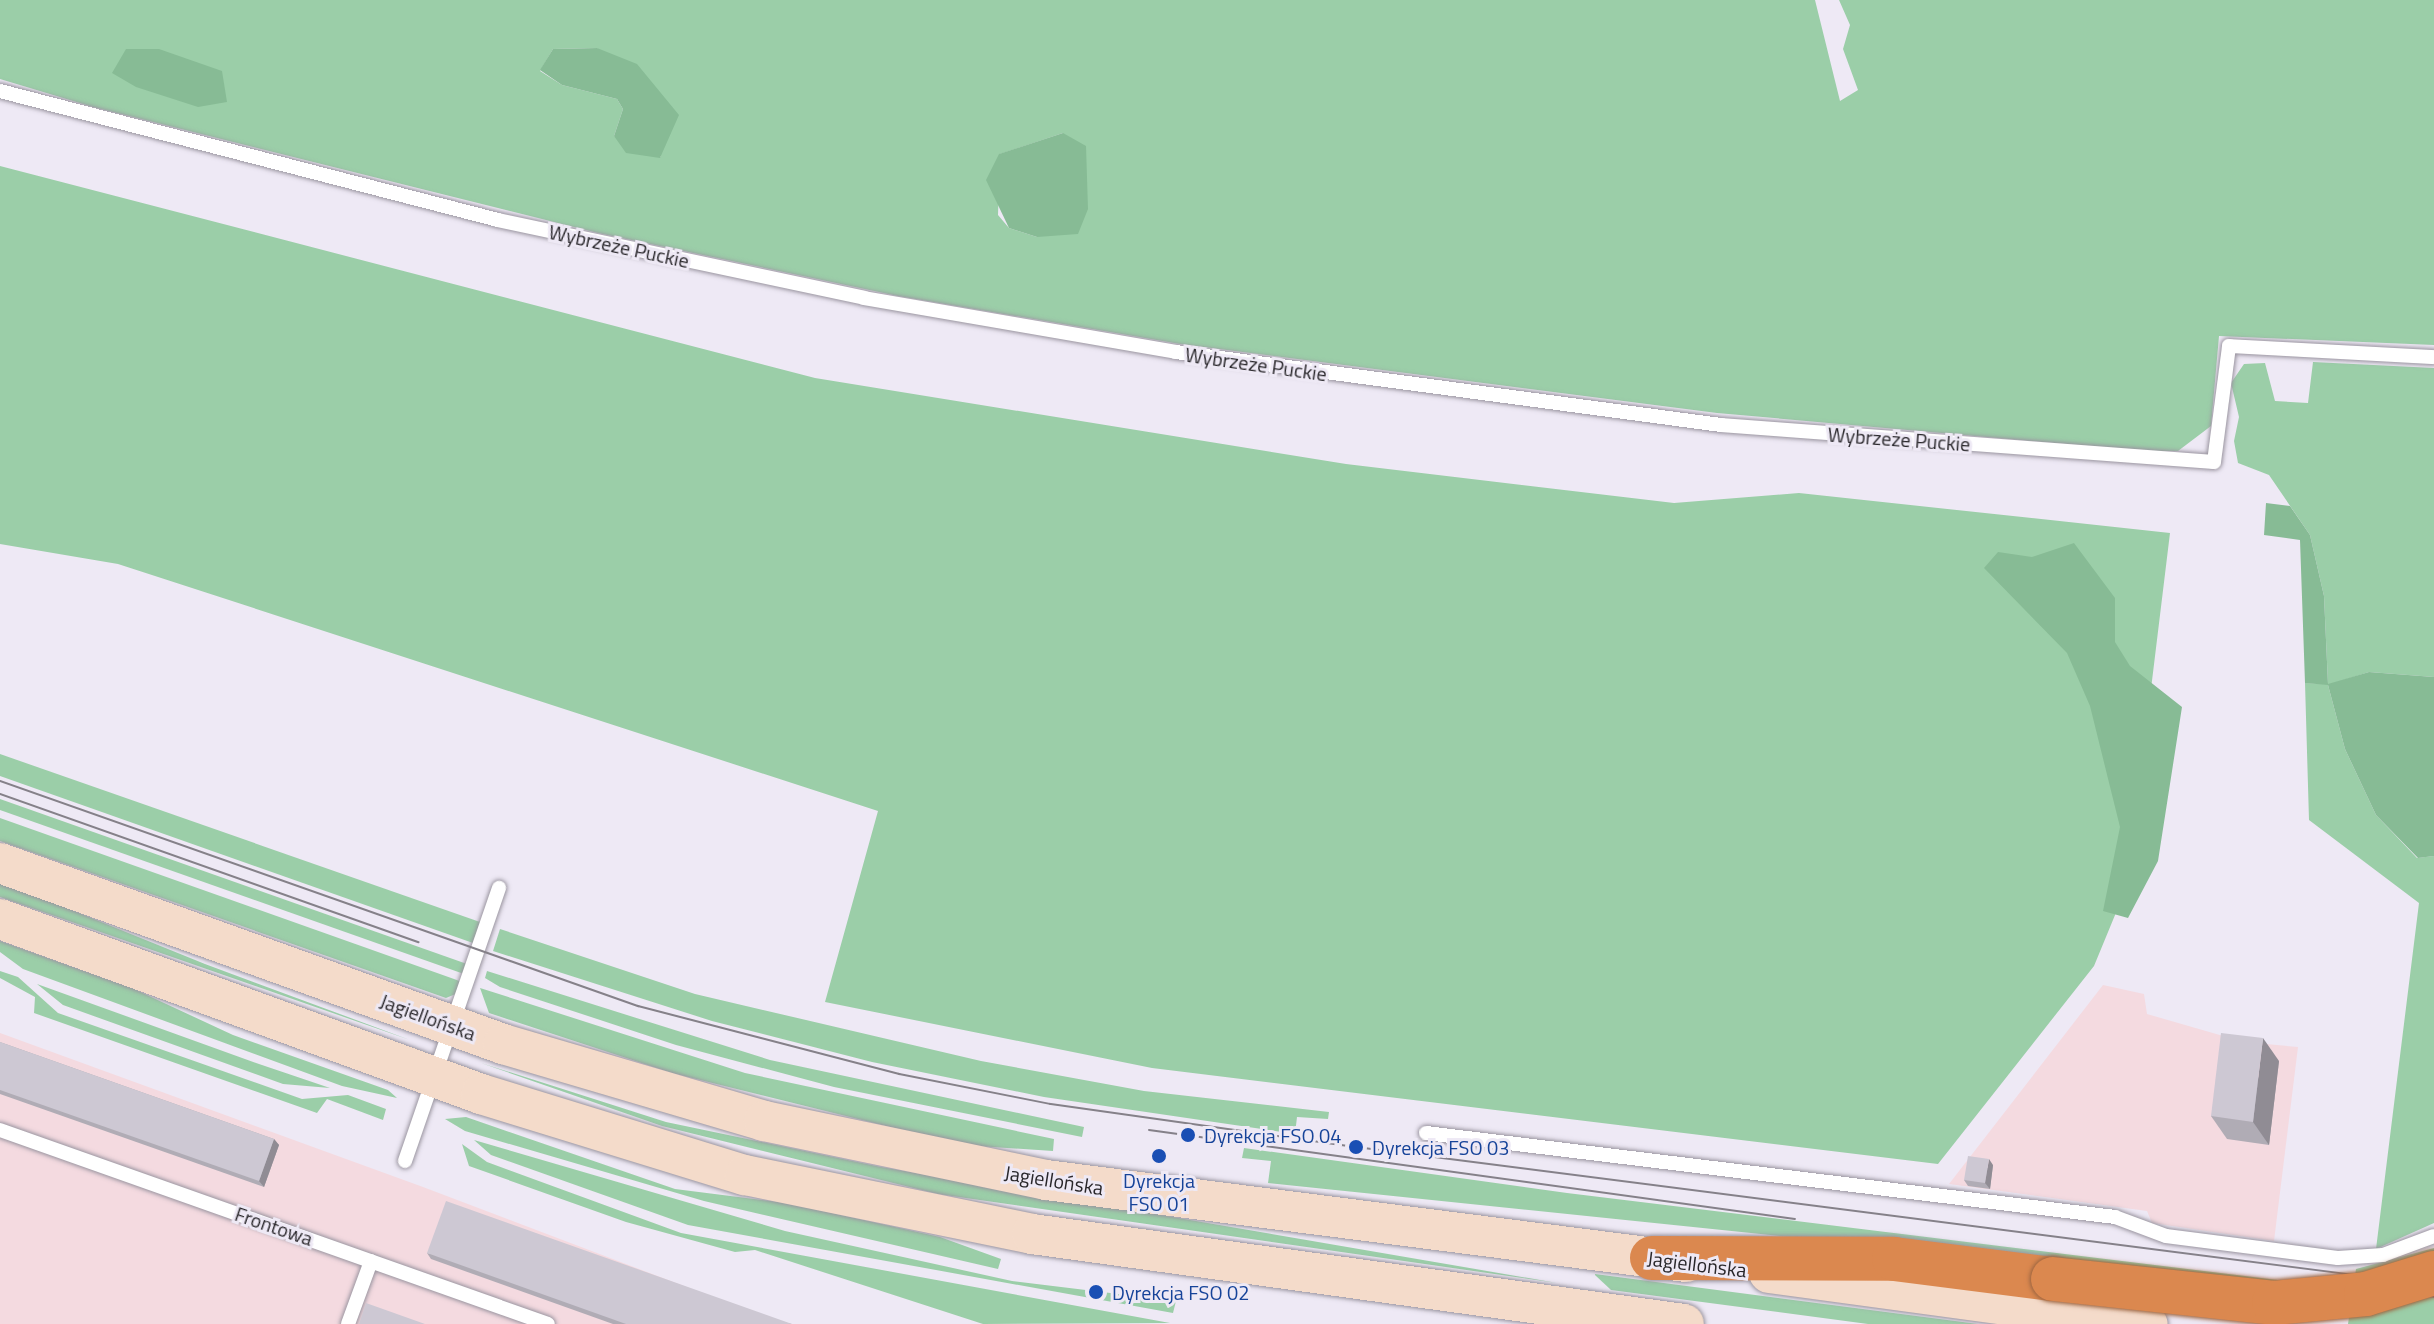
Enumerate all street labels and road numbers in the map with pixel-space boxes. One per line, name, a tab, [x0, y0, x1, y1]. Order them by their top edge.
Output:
street label: Wybrzeże Puckie	[547, 219, 691, 273]
street label: Wybrzeże Puckie	[1184, 342, 1328, 386]
street label: Wybrzeże Puckie	[1827, 422, 1971, 456]
street label: Jagiellońska	[377, 989, 479, 1045]
street label: Jagiellońska	[1003, 1160, 1105, 1200]
street label: Frontowa	[232, 1202, 316, 1250]
street label: Jagiellońska	[1646, 1246, 1748, 1282]

